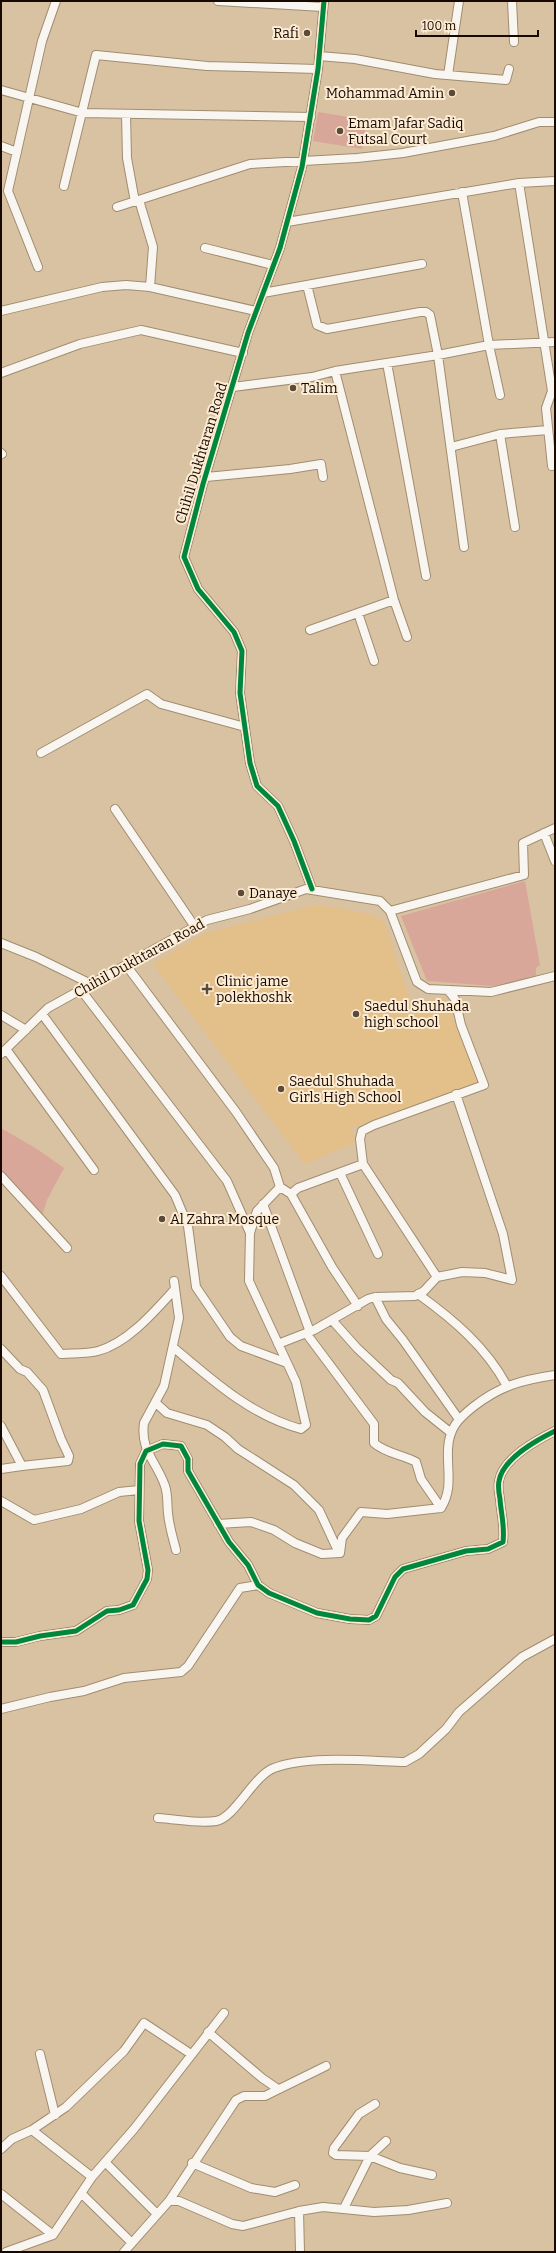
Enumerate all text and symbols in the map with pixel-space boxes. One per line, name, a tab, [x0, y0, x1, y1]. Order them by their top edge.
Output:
scale bar	[416, 12, 538, 38]
text: 100 m	[422, 19, 457, 33]
place label: Rafi	[273, 25, 299, 42]
marker: Rafi	[302, 28, 312, 38]
place label: Mohammad Amin	[326, 85, 444, 102]
marker: Mohammad Amin	[447, 88, 457, 98]
place label: Emam Jafar Sadiq Futsal Court	[348, 115, 463, 148]
marker: Emam Jafar Sadiq Futsal Court	[335, 126, 345, 136]
street label: Chihil Dukhtaran Road	[172, 380, 231, 526]
place label: Talim	[301, 380, 338, 397]
marker: Talim	[288, 383, 298, 393]
place label: Danaye	[249, 885, 297, 902]
marker: Danaye	[236, 888, 246, 898]
street label: Chihil Dukhtaran Road	[71, 915, 208, 1001]
place label: Clinic jame polekhoshk	[216, 973, 292, 1006]
marker: Clinic jame polekhoshk	[201, 983, 213, 995]
place label: Saedul Shuhada high school	[364, 998, 469, 1031]
marker: Saedul Shuhada high school	[351, 1009, 361, 1019]
place label: Saedul Shuhada Girls High School	[289, 1073, 401, 1106]
marker: Saedul Shuhada Girls High School	[276, 1084, 286, 1094]
place label: Al Zahra Mosque	[170, 1211, 279, 1228]
marker: Al Zahra Mosque	[157, 1214, 167, 1224]

